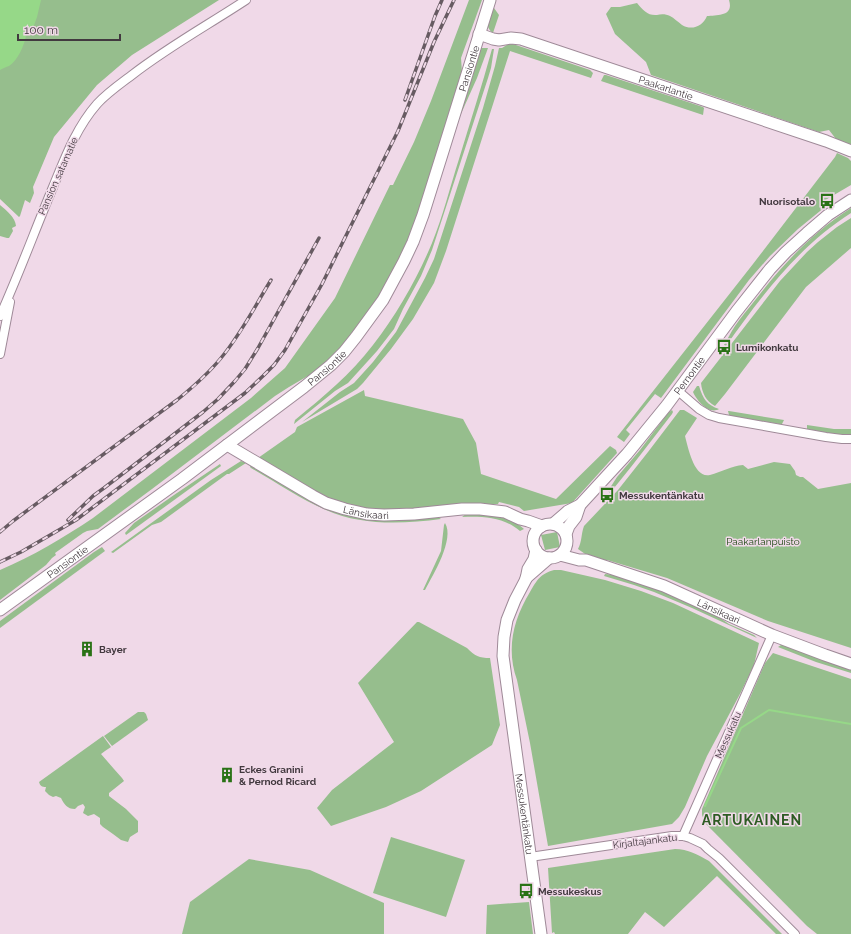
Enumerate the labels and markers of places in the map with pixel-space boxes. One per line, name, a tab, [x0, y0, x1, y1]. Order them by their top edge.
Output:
bus stop icon: Nuorisotalo	[818, 192, 836, 210]
place label: Nuorisotalo	[759, 196, 815, 207]
bus stop icon: Lumikonkatu	[715, 338, 733, 356]
place label: Lumikonkatu	[736, 342, 799, 353]
bus stop icon: Messukentänkatu	[598, 486, 616, 504]
place label: Messukentänkatu	[619, 490, 704, 501]
building icon: Bayer	[78, 640, 96, 658]
place label: Bayer	[99, 644, 127, 655]
place label: Eckes Granini & Pernod Ricard	[239, 764, 317, 787]
building icon: Eckes Granini & Pernod Ricard	[218, 766, 236, 784]
bus stop icon: Messukeskus	[517, 882, 535, 900]
place label: Messukeskus	[538, 886, 602, 897]

